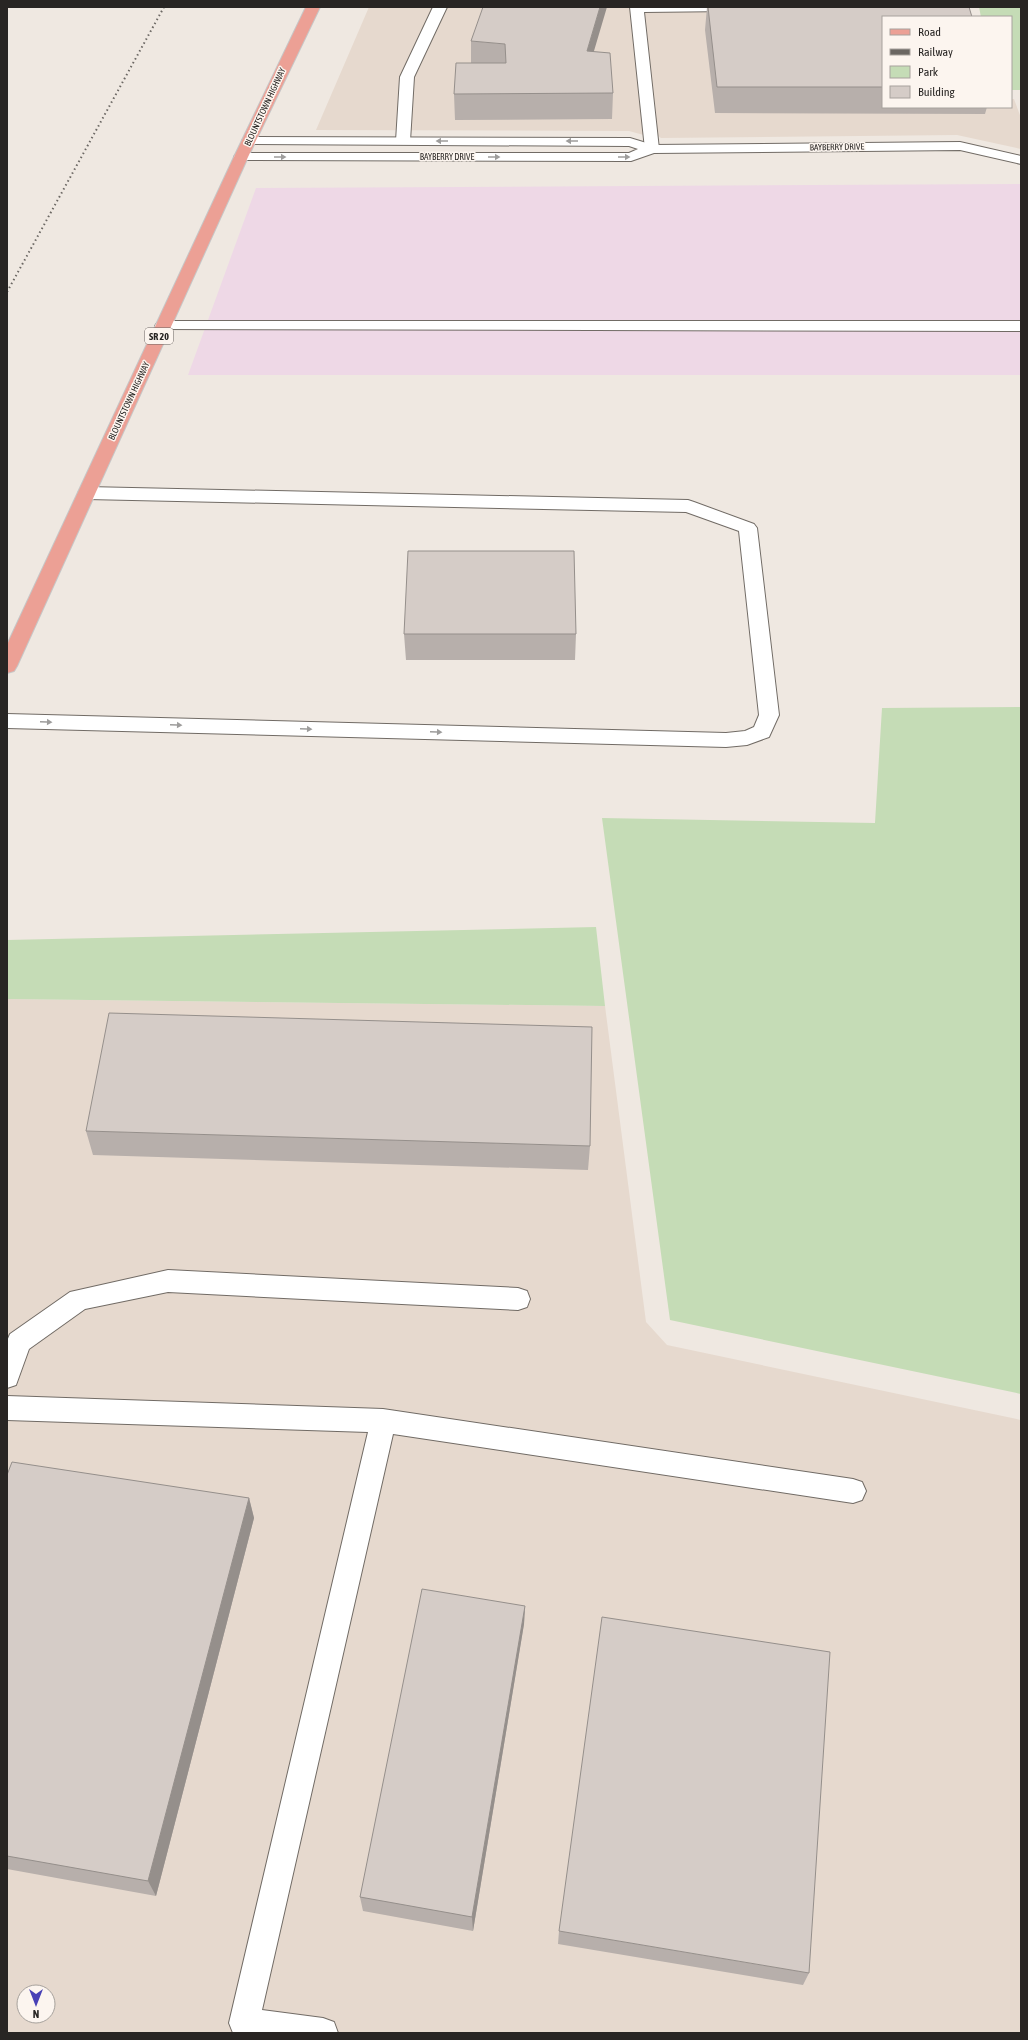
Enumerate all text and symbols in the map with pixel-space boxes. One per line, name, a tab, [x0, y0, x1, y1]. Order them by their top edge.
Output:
legend	[882, 16, 1012, 108]
text: Road	[918, 25, 941, 39]
text: Railway	[918, 45, 953, 59]
text: Park	[918, 65, 939, 79]
street label: BLOUNTSTOWN HIGHWAY	[243, 66, 287, 148]
text: Building	[918, 85, 956, 99]
one-way arrow	[435, 138, 448, 144]
one-way arrow	[565, 138, 578, 144]
street label: BAYBERRY DRIVE	[810, 142, 865, 152]
street label: BAYBERRY DRIVE	[420, 152, 474, 162]
one-way arrow	[274, 154, 287, 160]
one-way arrow	[488, 154, 501, 160]
one-way arrow	[618, 154, 631, 160]
road number: SR 20	[145, 328, 173, 344]
street label: BLOUNTSTOWN HIGHWAY	[107, 360, 151, 442]
one-way arrow	[40, 719, 53, 725]
one-way arrow	[170, 722, 183, 728]
one-way arrow	[300, 726, 313, 732]
one-way arrow	[430, 729, 442, 736]
north arrow	[16, 1984, 56, 2024]
text: N	[33, 2008, 39, 2020]

